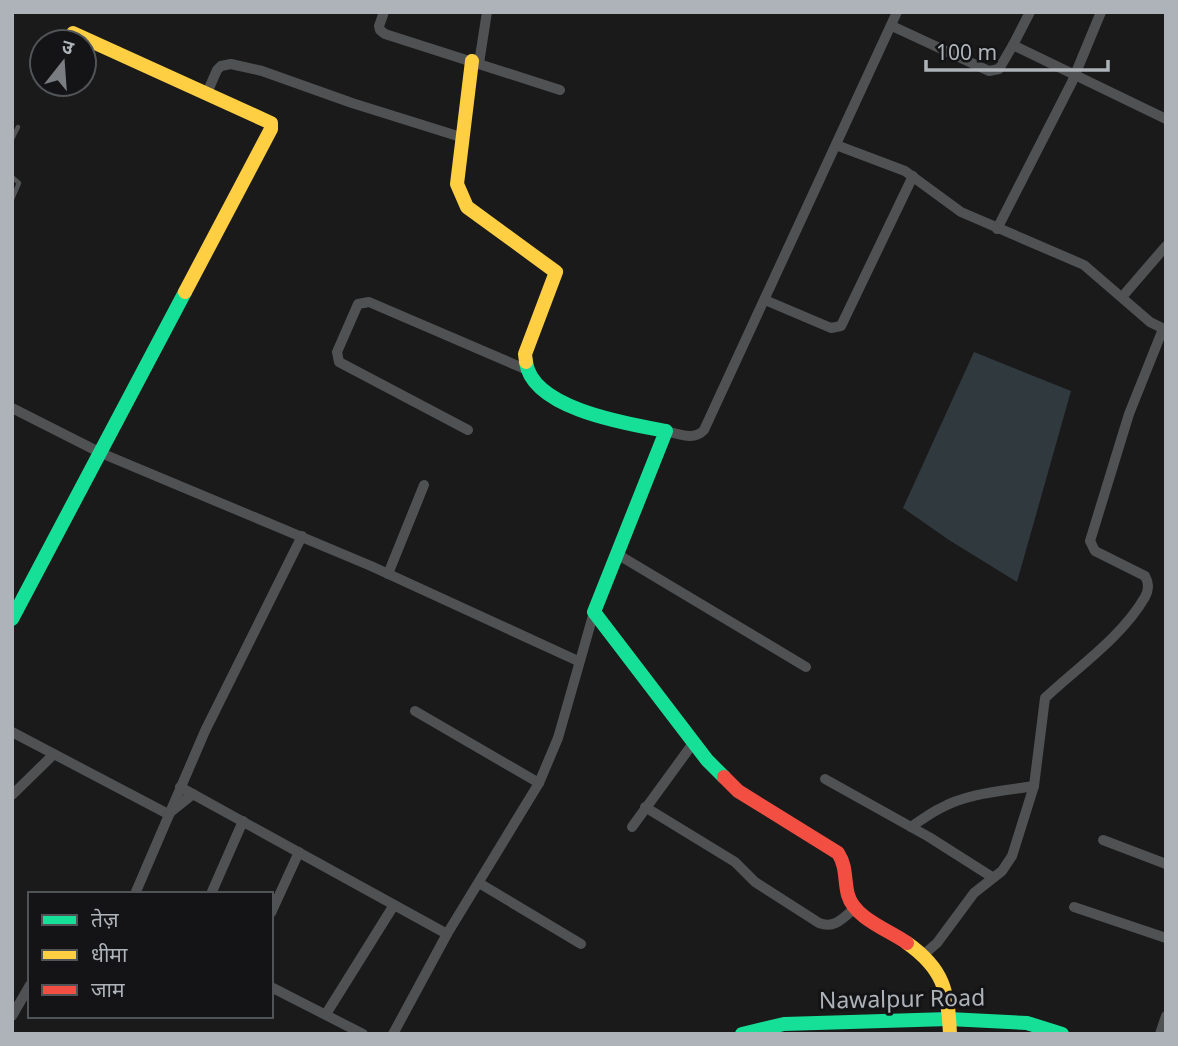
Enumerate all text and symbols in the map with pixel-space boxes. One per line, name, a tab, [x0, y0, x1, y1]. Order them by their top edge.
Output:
north arrow	[28, 28, 98, 98]
scale bar	[926, 28, 1108, 72]
text: उ	[59, 33, 78, 61]
text: 100 m	[936, 38, 997, 66]
legend	[28, 892, 273, 1018]
text: तेज़	[91, 905, 119, 933]
text: धीमा	[91, 940, 128, 968]
text: जाम	[91, 975, 125, 1003]
street label: Nawalpur Road	[819, 981, 985, 1015]

